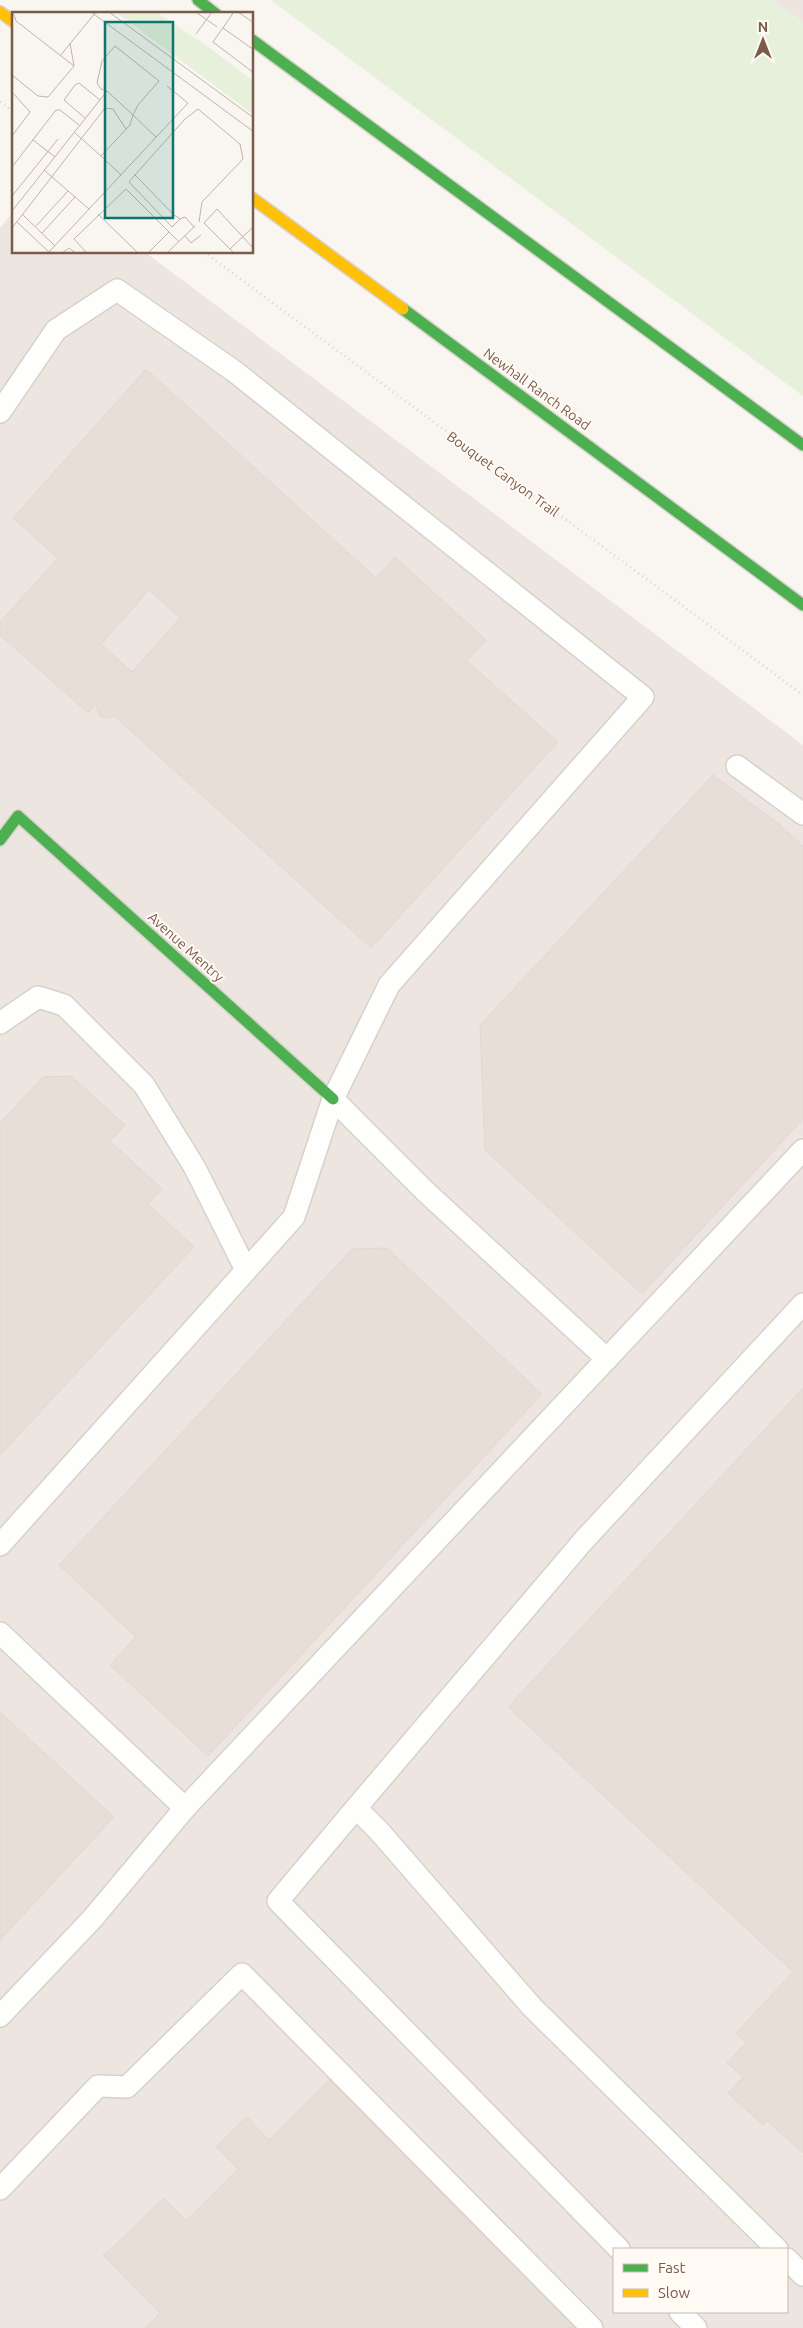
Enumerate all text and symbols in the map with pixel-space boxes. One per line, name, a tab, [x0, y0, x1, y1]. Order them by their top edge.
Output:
inset map	[12, 12, 254, 254]
north arrow	[738, 15, 788, 65]
text: N	[758, 19, 768, 35]
street label: Newhall Ranch Road	[480, 345, 594, 433]
street label: Bouquet Canyon Trail	[444, 428, 562, 520]
street label: Avenue Mentry	[145, 909, 227, 985]
legend	[613, 2248, 788, 2313]
text: Fast	[658, 2259, 686, 2276]
text: Slow	[658, 2284, 691, 2301]

